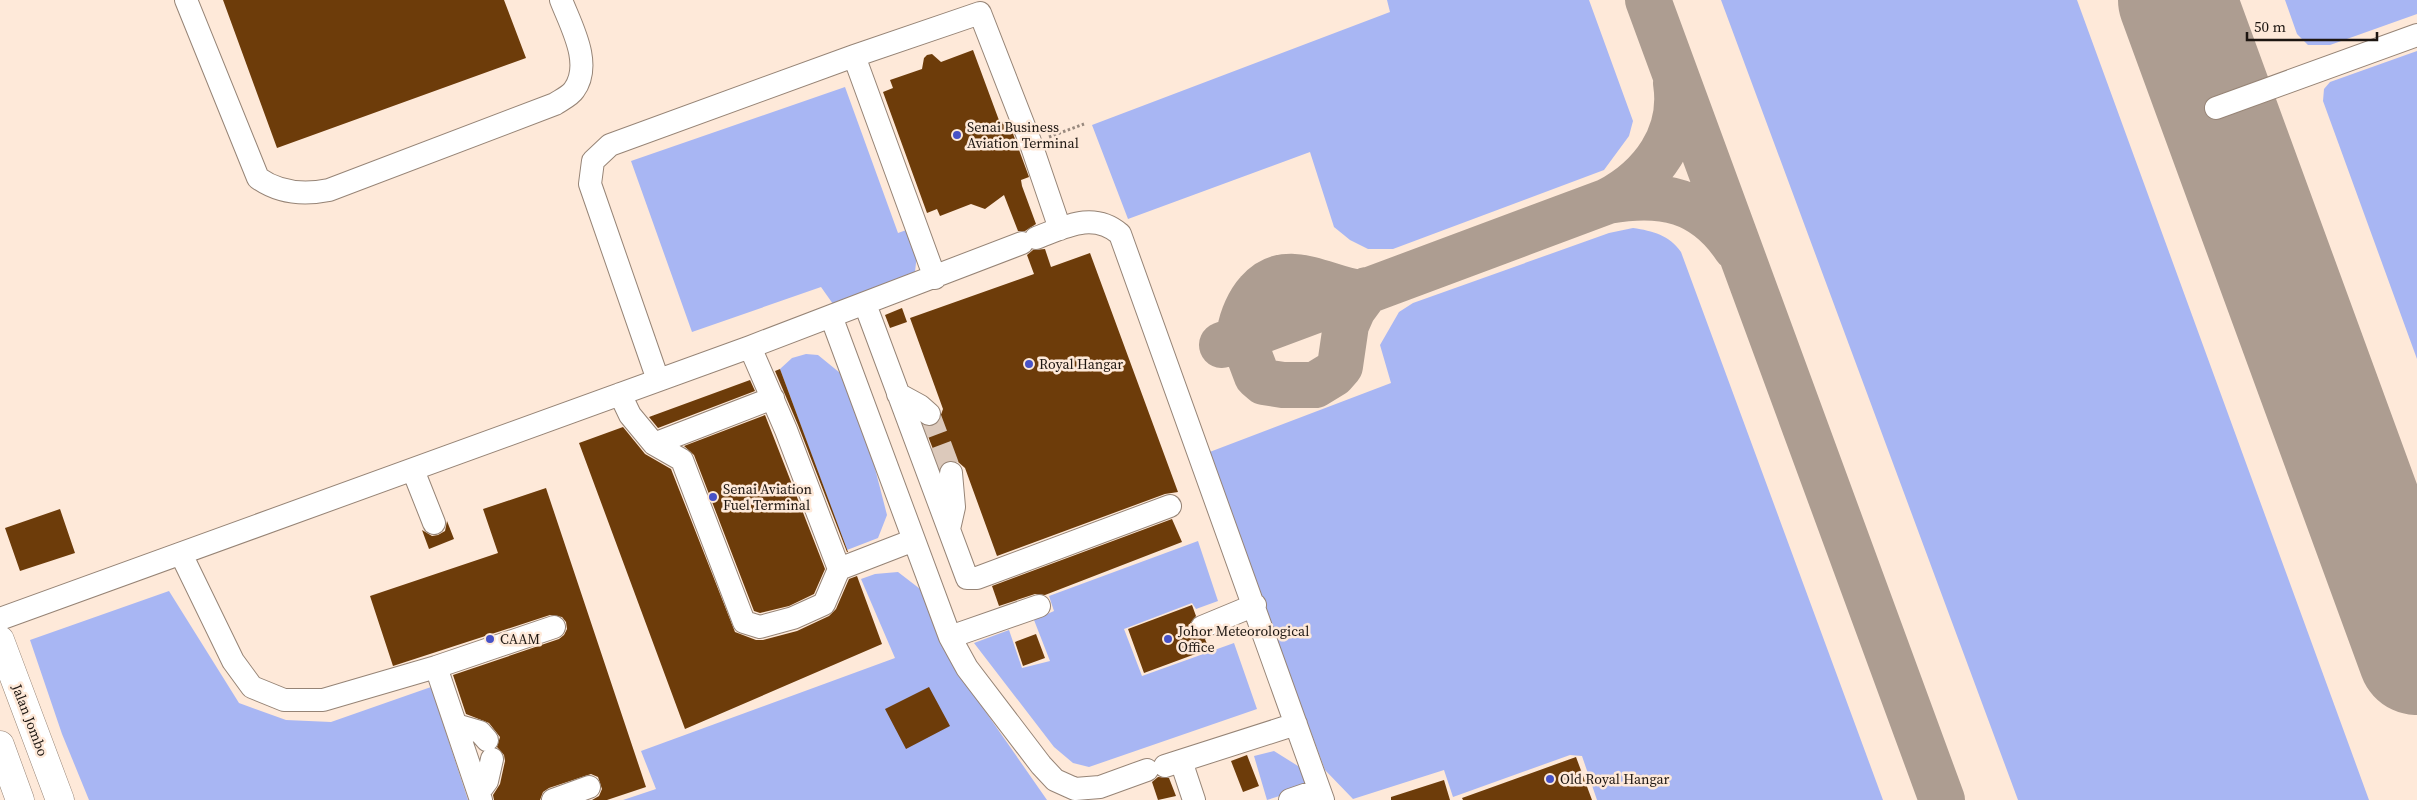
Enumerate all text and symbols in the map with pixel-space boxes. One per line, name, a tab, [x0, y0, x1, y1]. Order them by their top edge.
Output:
scale bar	[2247, 10, 2377, 42]
text: 50 m	[2254, 16, 2286, 37]
place label: Senai Business Aviation Terminal	[967, 117, 1079, 153]
marker: Senai Business Aviation Terminal	[951, 129, 963, 141]
place label: Royal Hangar	[1039, 354, 1123, 374]
marker: Royal Hangar	[1023, 358, 1035, 370]
place label: Senai Aviation Fuel Terminal	[723, 479, 813, 515]
marker: Senai Aviation Fuel Terminal	[707, 491, 719, 503]
place label: Johor Meteorological Office	[1177, 621, 1309, 657]
place label: CAAM	[500, 629, 540, 649]
marker: CAAM	[484, 633, 496, 645]
marker: Johor Meteorological Office	[1162, 633, 1174, 645]
street label: Jalan Jombo	[7, 680, 53, 759]
place label: Old Royal Hangar	[1560, 769, 1670, 789]
marker: Old Royal Hangar	[1544, 773, 1556, 785]

